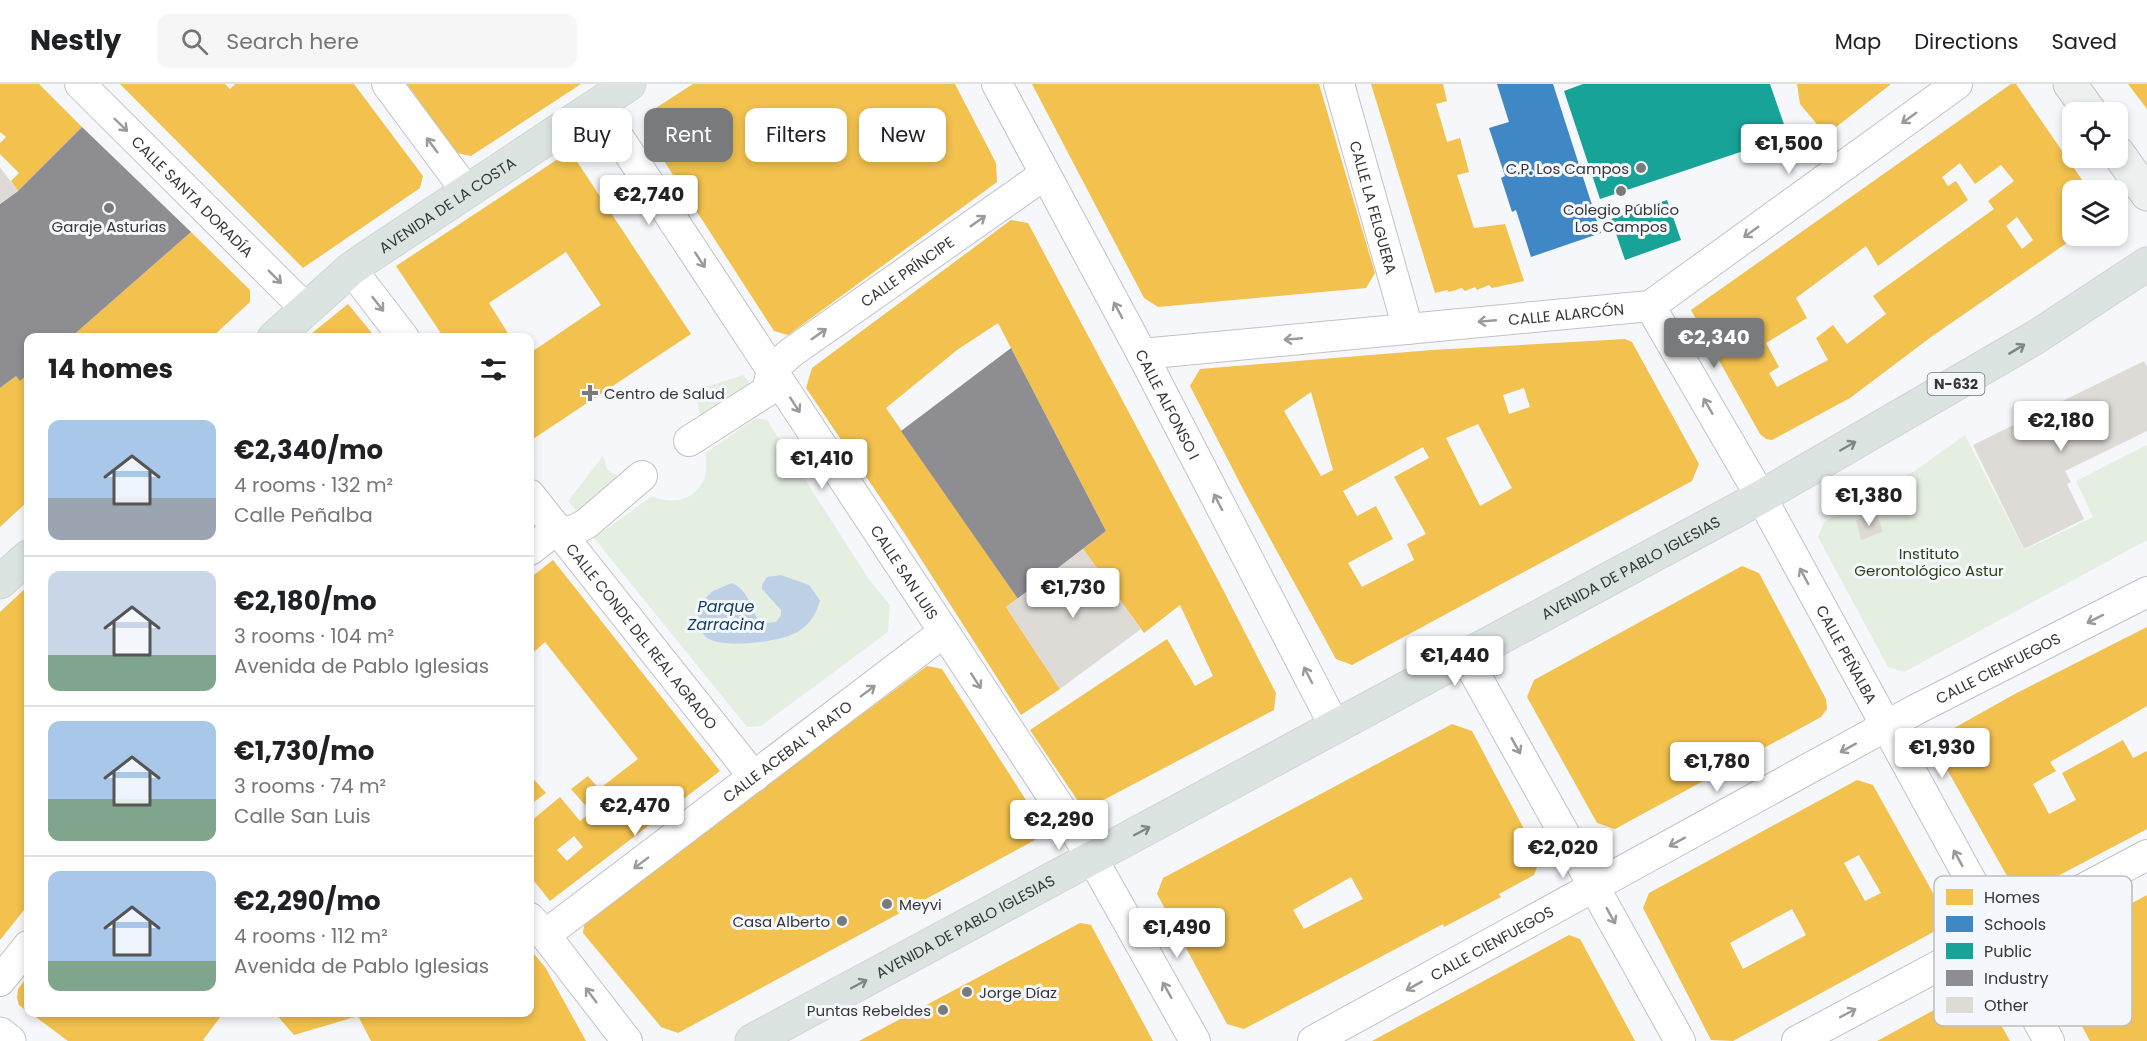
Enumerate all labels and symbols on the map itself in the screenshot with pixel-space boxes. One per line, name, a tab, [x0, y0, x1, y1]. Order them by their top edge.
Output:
one-way arrow	[1902, 112, 1918, 124]
one-way arrow	[114, 118, 129, 132]
pin: €1,500	[1740, 124, 1838, 175]
street label: CALLE SANTA DORADÍA	[127, 131, 258, 262]
one-way arrow	[426, 137, 439, 153]
street label: CALLE LA FELGUERA	[1345, 138, 1402, 276]
street label: AVENIDA DE LA COSTA	[374, 152, 520, 258]
place label: C.P. Los Campos	[1506, 158, 1629, 179]
marker: C.P. Los Campos	[1634, 161, 1648, 175]
pin: €2,740	[600, 175, 698, 226]
marker: Colegio Público Los Campos	[1614, 184, 1628, 198]
place label: Colegio Público Los Campos	[1563, 199, 1679, 237]
marker: Garaje Asturias	[102, 201, 116, 215]
one-way arrow	[970, 215, 986, 227]
place label: Garaje Asturias	[52, 216, 167, 237]
one-way arrow	[1744, 226, 1760, 239]
street label: CALLE PRÍNCIPE	[856, 231, 958, 311]
one-way arrow	[693, 251, 706, 268]
one-way arrow	[268, 269, 282, 284]
one-way arrow	[371, 295, 384, 311]
street label: CALLE ALARCÓN	[1507, 298, 1625, 330]
one-way arrow	[1112, 302, 1123, 320]
one-way arrow	[1478, 316, 1498, 327]
pin: €2,340	[1665, 318, 1763, 369]
one-way arrow	[810, 327, 826, 340]
one-way arrow	[1284, 334, 1303, 345]
one-way arrow	[2008, 342, 2025, 354]
street label: CALLE ALFONSO I	[1131, 346, 1205, 463]
road number: N-632	[1928, 373, 1984, 395]
place label: Centro de Salud	[604, 383, 725, 404]
marker: Centro de Salud	[581, 384, 599, 402]
one-way arrow	[790, 396, 802, 413]
one-way arrow	[1702, 398, 1714, 415]
pin: €2,180	[2012, 401, 2110, 452]
pin: €1,410	[773, 439, 871, 490]
one-way arrow	[1839, 440, 1856, 452]
pin: €1,380	[1820, 476, 1918, 527]
one-way arrow	[1212, 493, 1224, 511]
street label: AVENIDA DE PABLO IGLESIAS	[1537, 511, 1724, 624]
street label: CALLE SAN LUIS	[866, 521, 944, 623]
street label: CALLE CONDE DEL REAL AGRADO	[561, 538, 723, 734]
park label: Instituto Gerontológico Astur	[1854, 543, 2004, 581]
pin: €1,730	[1024, 568, 1122, 619]
one-way arrow	[1798, 568, 1810, 585]
water label: Parque Zarracina	[687, 595, 765, 636]
street label: CALLE PEÑALBA	[1812, 601, 1882, 707]
one-way arrow	[2086, 613, 2104, 625]
street label: CALLE CIENFUEGOS	[1932, 627, 2064, 708]
pin: €1,440	[1406, 636, 1504, 687]
one-way arrow	[1302, 666, 1313, 684]
one-way arrow	[971, 672, 983, 689]
one-way arrow	[859, 684, 875, 697]
street label: CALLE ACEBAL Y RATO	[718, 695, 856, 807]
pin: €1,930	[1893, 728, 1991, 779]
one-way arrow	[1510, 737, 1522, 754]
pin: €1,780	[1668, 742, 1766, 793]
one-way arrow	[1840, 742, 1857, 754]
pin: €2,470	[586, 786, 684, 837]
pin: €2,290	[1010, 800, 1108, 851]
one-way arrow	[1133, 825, 1150, 837]
pin: €2,020	[1514, 828, 1612, 879]
one-way arrow	[1669, 837, 1686, 849]
one-way arrow	[1952, 849, 1963, 867]
one-way arrow	[633, 857, 649, 869]
street label: AVENIDA DE PABLO IGLESIAS	[872, 869, 1058, 983]
legend	[1934, 876, 2132, 1026]
text: Homes	[1984, 886, 2040, 909]
place label: Meyvi	[899, 894, 942, 915]
marker: Meyvi	[880, 897, 894, 911]
street label: CALLE CIENFUEGOS	[1426, 900, 1557, 985]
one-way arrow	[1605, 907, 1617, 924]
pin: €1,490	[1128, 908, 1226, 959]
place label: Casa Alberto	[732, 911, 830, 932]
text: Schools	[1984, 913, 2046, 936]
marker: Casa Alberto	[835, 914, 849, 928]
text: Public	[1984, 940, 2032, 963]
text: Industry	[1984, 967, 2048, 990]
one-way arrow	[850, 978, 868, 989]
one-way arrow	[1405, 981, 1423, 992]
place label: Jorge Díaz	[979, 982, 1057, 1003]
one-way arrow	[1160, 982, 1172, 999]
marker: Jorge Díaz	[960, 985, 974, 999]
one-way arrow	[585, 987, 597, 1003]
text: Other	[1984, 994, 2029, 1017]
place label: Puntas Rebeldes	[807, 1000, 931, 1021]
marker: Puntas Rebeldes	[936, 1003, 950, 1017]
one-way arrow	[1839, 1007, 1856, 1019]

